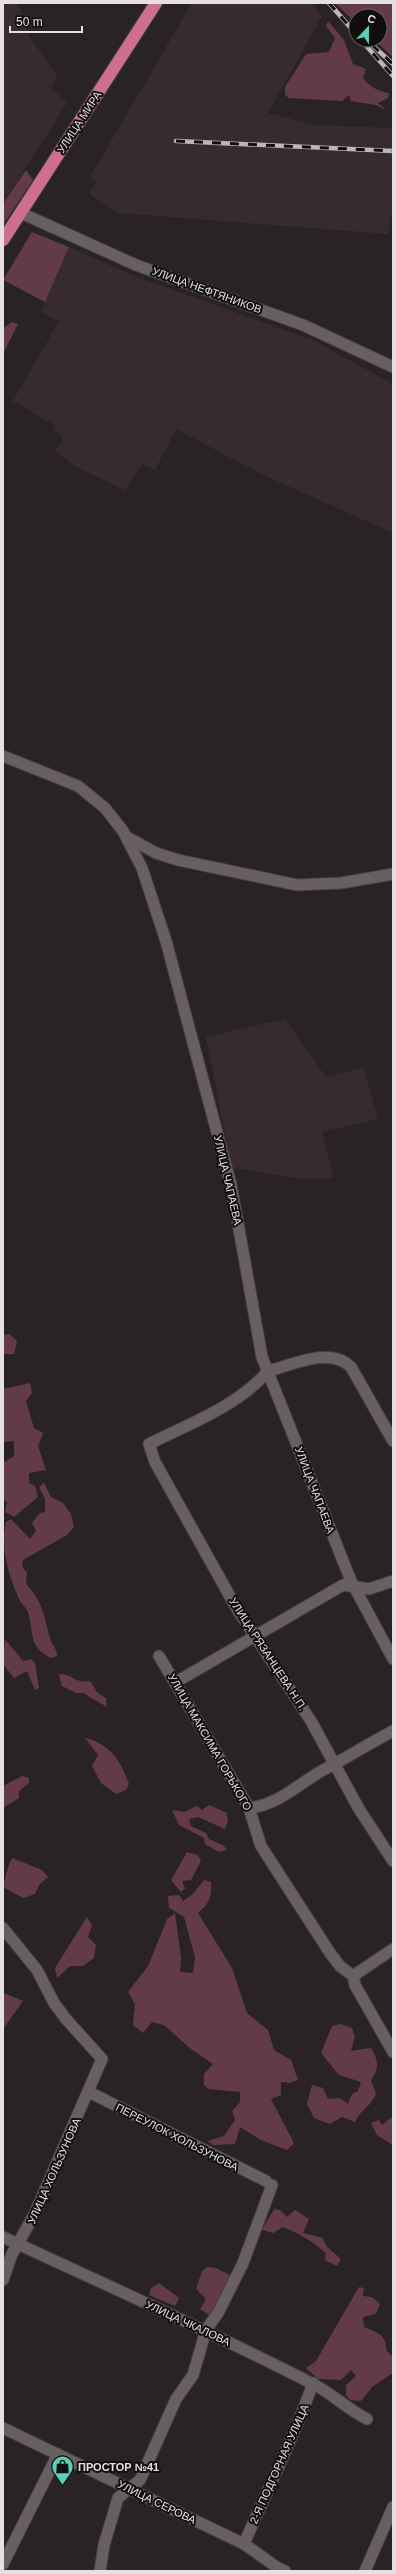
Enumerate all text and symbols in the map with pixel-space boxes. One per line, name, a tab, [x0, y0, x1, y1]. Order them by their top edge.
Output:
scale bar	[10, 8, 82, 34]
north arrow	[348, 8, 388, 48]
text: С	[366, 12, 378, 26]
text: 50 m	[16, 15, 43, 29]
street label: УЛИЦА МИРА	[55, 88, 104, 155]
street label: УЛИЦА НЕФТЯНИКОВ	[151, 265, 263, 315]
street label: УЛИЦА ЧАПАЕВА	[212, 1134, 244, 1227]
street label: УЛИЦА ЧАПАЕВА	[293, 1445, 337, 1536]
street label: УЛИЦА РЯЗАНЦЕВА Н.П.	[227, 1595, 309, 1713]
street label: УЛИЦА МАКСИМА ГОРЬКОГО	[166, 1672, 254, 1813]
street label: ПЕРЕУЛОК ХОЛЬЗУНОВА	[114, 2101, 241, 2173]
street label: УЛИЦА ХОЛЬЗУНОВА	[25, 2116, 83, 2226]
street label: УЛИЦА ЧКАЛОВА	[144, 2298, 233, 2348]
street label: 2-Я ПОДГОРНАЯ УЛИЦА	[247, 2402, 311, 2525]
shop icon: ПРОСТОР №41	[50, 2454, 76, 2487]
place label: ПРОСТОР №41	[78, 2461, 159, 2473]
street label: УЛИЦА СЕРОВА	[116, 2478, 199, 2526]

